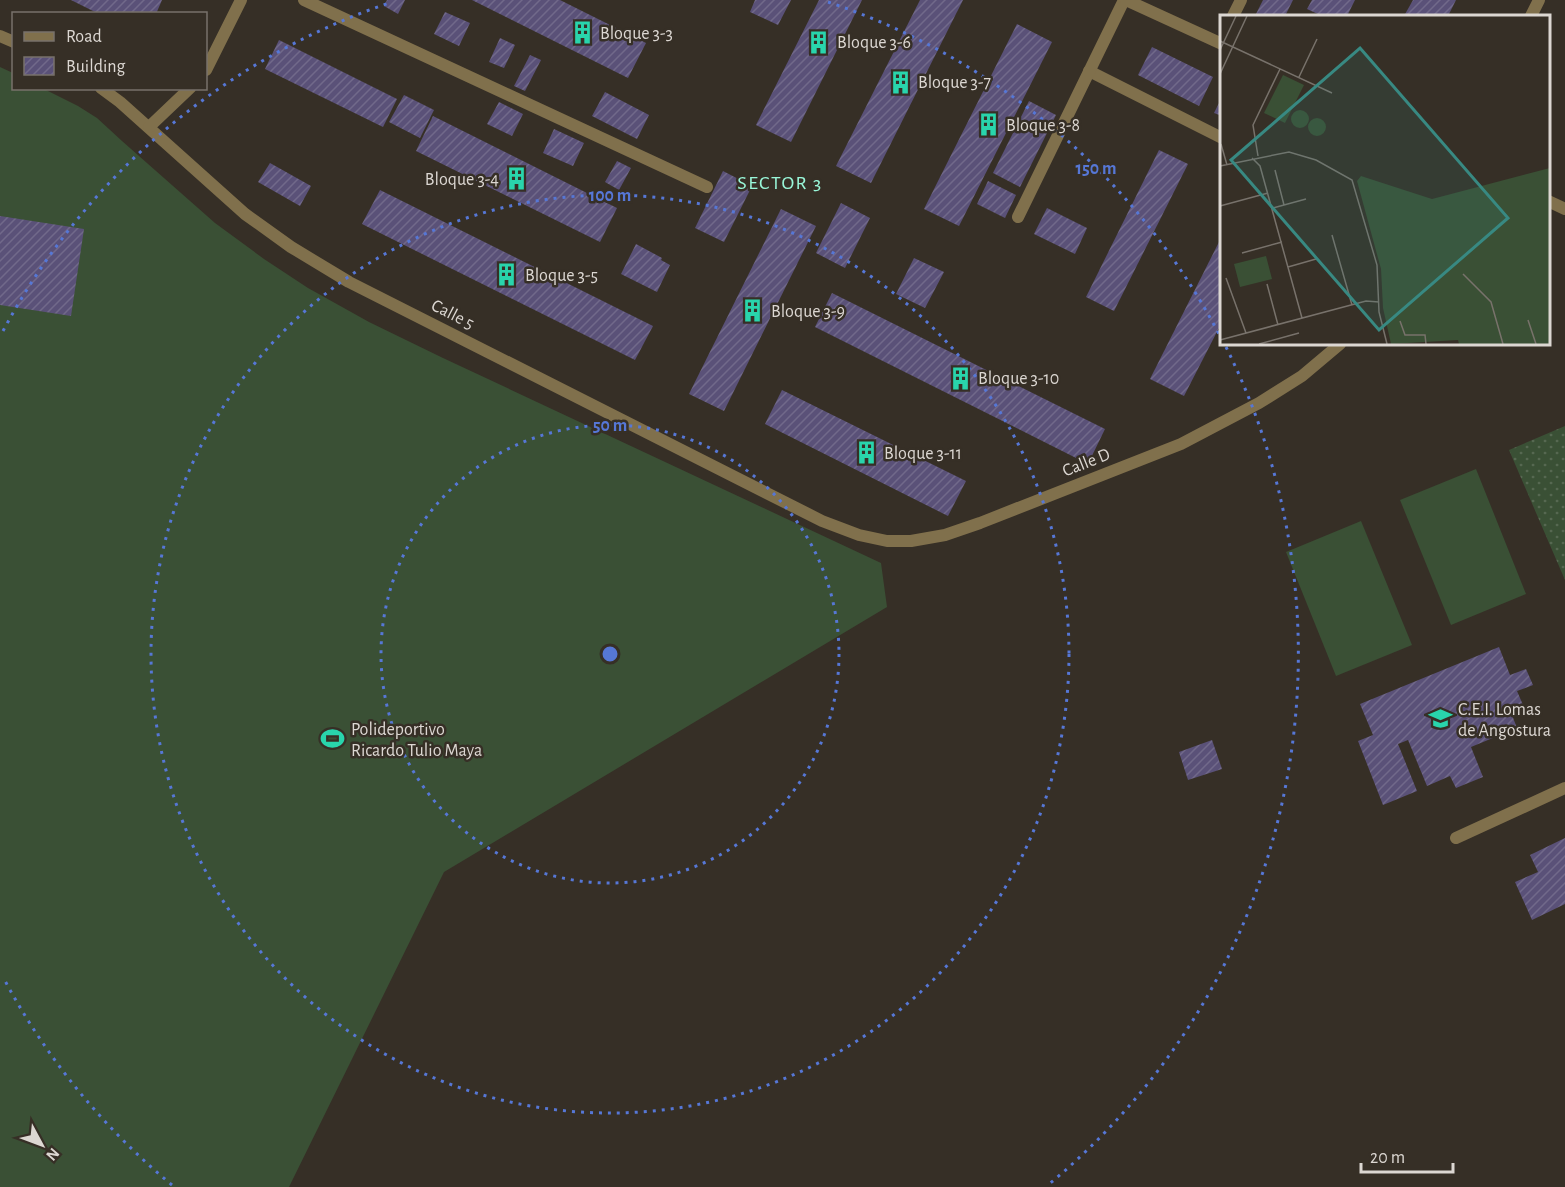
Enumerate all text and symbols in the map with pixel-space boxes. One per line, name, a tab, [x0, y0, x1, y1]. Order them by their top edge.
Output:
legend	[12, 12, 207, 90]
inset map	[1220, 15, 1550, 345]
building icon: Bloque 3-3	[569, 20, 595, 46]
place label: Bloque 3-3	[600, 25, 673, 43]
text: Road	[66, 28, 102, 46]
building icon: Bloque 3-6	[806, 29, 832, 55]
place label: Bloque 3-6	[837, 34, 911, 52]
text: Building	[66, 58, 126, 76]
building icon: Bloque 3-7	[887, 69, 913, 95]
place label: Bloque 3-7	[918, 74, 991, 92]
building icon: Bloque 3-8	[975, 112, 1001, 138]
place label: Bloque 3-8	[1006, 117, 1080, 135]
text: 150 m	[1076, 160, 1116, 178]
building icon: Bloque 3-4	[504, 166, 530, 192]
place label: Bloque 3-4	[425, 171, 499, 189]
district label: SECTOR 3	[737, 173, 823, 193]
text: 100 m	[589, 187, 631, 205]
building icon: Bloque 3-5	[494, 262, 520, 288]
place label: Bloque 3-5	[525, 267, 598, 285]
street label: Calle 5	[428, 297, 477, 333]
building icon: Bloque 3-9	[740, 298, 766, 324]
place label: Bloque 3-9	[771, 303, 845, 321]
building icon: Bloque 3-10	[947, 365, 973, 391]
place label: Bloque 3-10	[978, 370, 1059, 388]
text: 50 m	[593, 417, 627, 435]
building icon: Bloque 3-11	[853, 440, 879, 466]
place label: Bloque 3-11	[884, 445, 962, 463]
street label: Calle D	[1060, 445, 1113, 481]
centre of rings	[600, 644, 620, 664]
place label: C.E.I. Lomas de Angostura	[1458, 701, 1551, 740]
school or university icon: C.E.I. Lomas de Angostura	[1427, 706, 1453, 732]
place label: Polideportivo Ricardo Tulio Maya	[351, 721, 482, 760]
sports icon: Polideportivo Ricardo Tulio Maya	[320, 726, 346, 752]
north arrow	[12, 1115, 72, 1175]
scale bar	[1361, 1136, 1452, 1174]
text: N	[43, 1145, 62, 1164]
text: 20 m	[1370, 1149, 1405, 1167]

